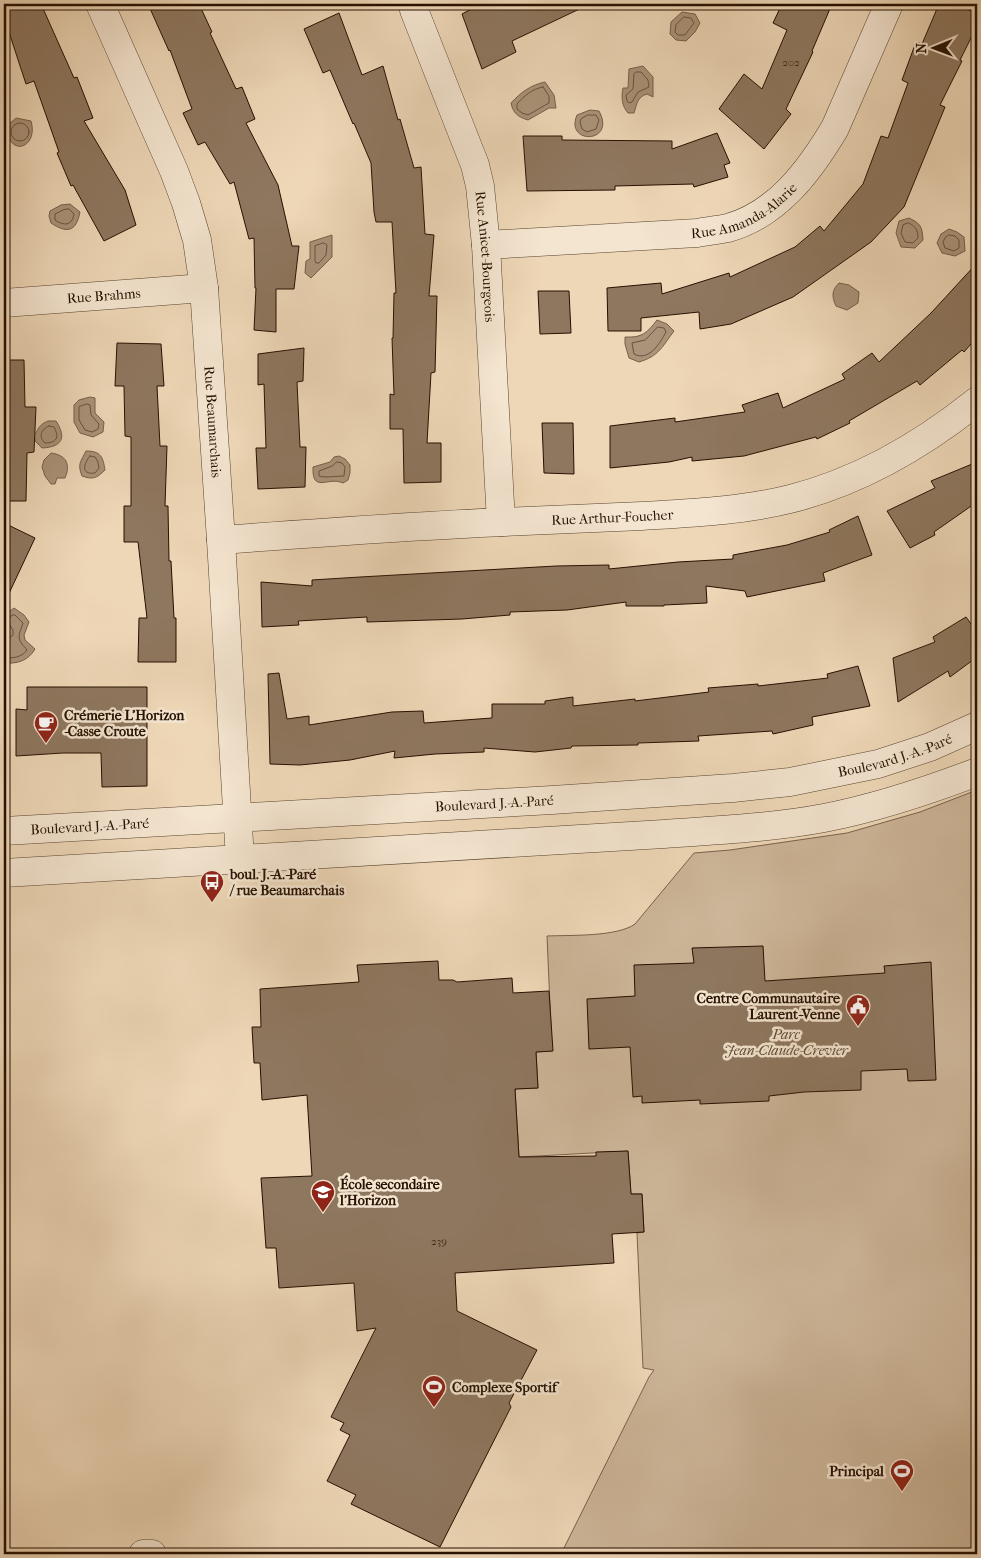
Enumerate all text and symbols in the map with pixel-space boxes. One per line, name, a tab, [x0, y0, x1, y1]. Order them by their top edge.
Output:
north arrow	[908, 22, 958, 72]
text: N	[913, 42, 930, 54]
house number: 202	[782, 56, 800, 69]
street label: Rue Amanda-Alarie	[691, 179, 800, 242]
street label: Rue Anicet-Bourgeois	[472, 190, 499, 323]
street label: Rue Brahms	[66, 284, 141, 307]
street label: Rue Beaumarchais	[201, 365, 225, 478]
street label: Rue Arthur-Foucher	[551, 506, 674, 528]
place label: Crémerie L'Horizon -Casse Croute	[64, 707, 185, 740]
cafe icon: Crémerie L'Horizon -Casse Croute	[33, 710, 59, 744]
street label: Boulevard J.-A.-Paré	[836, 730, 955, 781]
street label: Boulevard J.-A.-Paré	[434, 791, 554, 815]
street label: Boulevard J.-A.-Paré	[30, 814, 150, 838]
place label: boul. J.-A.-Paré / rue Beaumarchais	[229, 866, 345, 899]
bus stop icon: boul. J.-A.-Paré / rue Beaumarchais	[199, 869, 225, 903]
place label: Centre Communautaire Laurent-Venne	[696, 990, 840, 1023]
public building icon: Centre Communautaire Laurent-Venne	[845, 993, 871, 1027]
park label: Parc Jean-Claude-Crevier	[724, 1026, 850, 1059]
place label: École secondaire l'Horizon	[339, 1175, 440, 1209]
school or university icon: École secondaire l'Horizon	[310, 1179, 336, 1213]
house number: 239	[431, 1235, 447, 1248]
sports icon: Complexe Sportif	[421, 1374, 447, 1408]
place label: Complexe Sportif	[452, 1379, 560, 1396]
sports icon: Principal	[889, 1458, 915, 1492]
place label: Principal	[829, 1463, 884, 1480]

